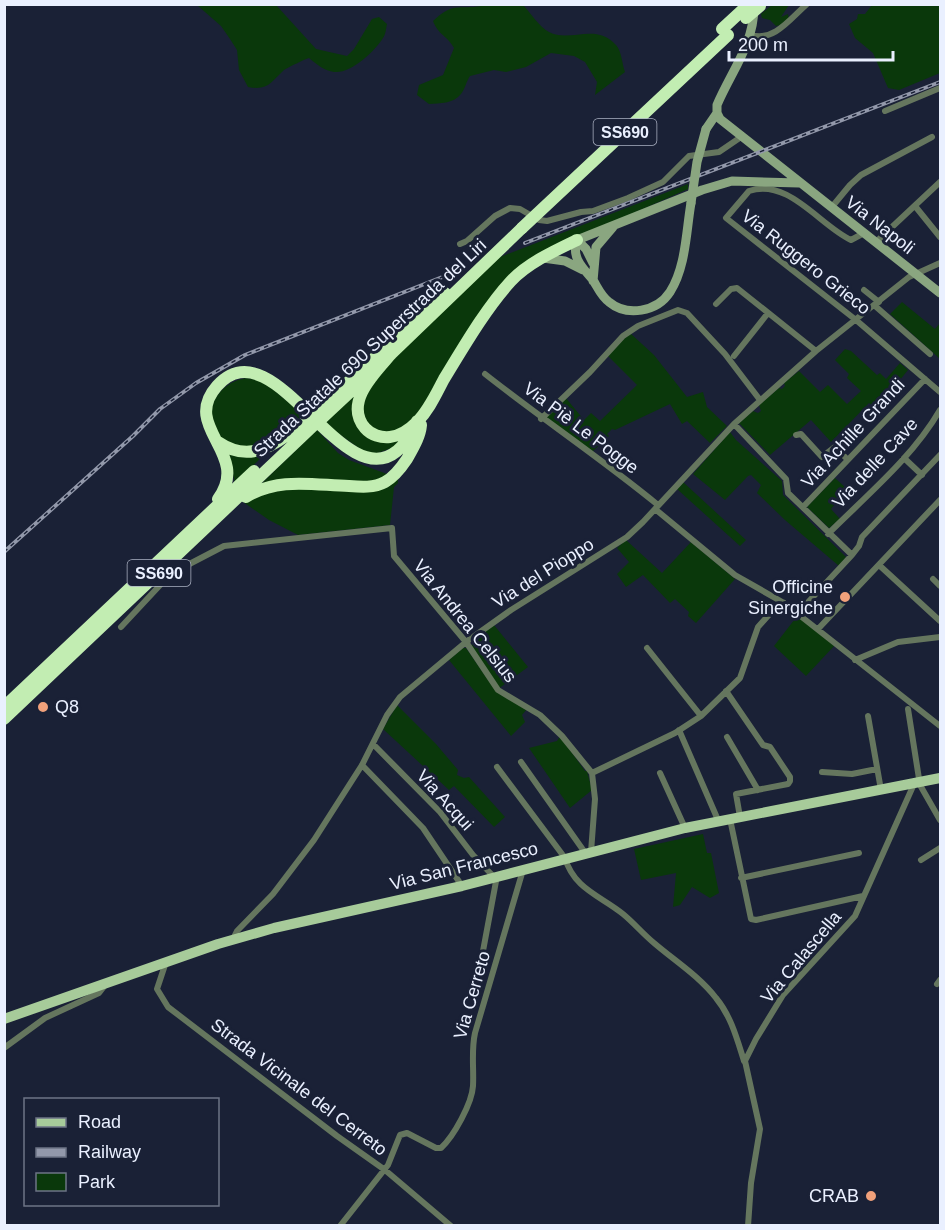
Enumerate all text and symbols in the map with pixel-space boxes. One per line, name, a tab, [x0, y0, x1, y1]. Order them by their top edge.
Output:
scale bar	[729, 24, 892, 62]
text: 200 m	[738, 35, 788, 55]
road number: SS690	[594, 119, 656, 145]
street label: Via Napoli	[842, 192, 918, 258]
street label: Via Ruggero Grieco	[738, 206, 874, 318]
street label: Strada Statale 690 Superstrada del Liri	[250, 235, 490, 461]
street label: Via Achille Grandi	[797, 374, 909, 492]
street label: Via Piè Le Pogge	[520, 378, 642, 478]
street label: Via delle Cave	[828, 414, 922, 512]
street label: Via del Pioppo	[489, 534, 597, 612]
street label: Via Andrea Celsius	[409, 556, 521, 686]
road number: SS690	[128, 560, 190, 586]
place label: Officine Sinergiche	[748, 577, 833, 618]
marker: Officine Sinergiche	[838, 590, 852, 604]
place label: Q8	[55, 697, 79, 717]
marker: Q8	[36, 700, 50, 714]
street label: Via Acqui	[413, 766, 477, 834]
street label: Via San Francesco	[388, 838, 540, 894]
street label: Via Calascella	[757, 906, 846, 1007]
street label: Via Cerreto	[450, 949, 494, 1041]
street label: Strada Vicinale del Cerreto	[207, 1014, 391, 1160]
legend	[24, 1098, 219, 1206]
text: Road	[78, 1112, 121, 1132]
text: Railway	[78, 1142, 141, 1162]
text: Park	[78, 1172, 116, 1192]
place label: CRAB	[809, 1186, 859, 1206]
marker: CRAB	[864, 1189, 878, 1203]

